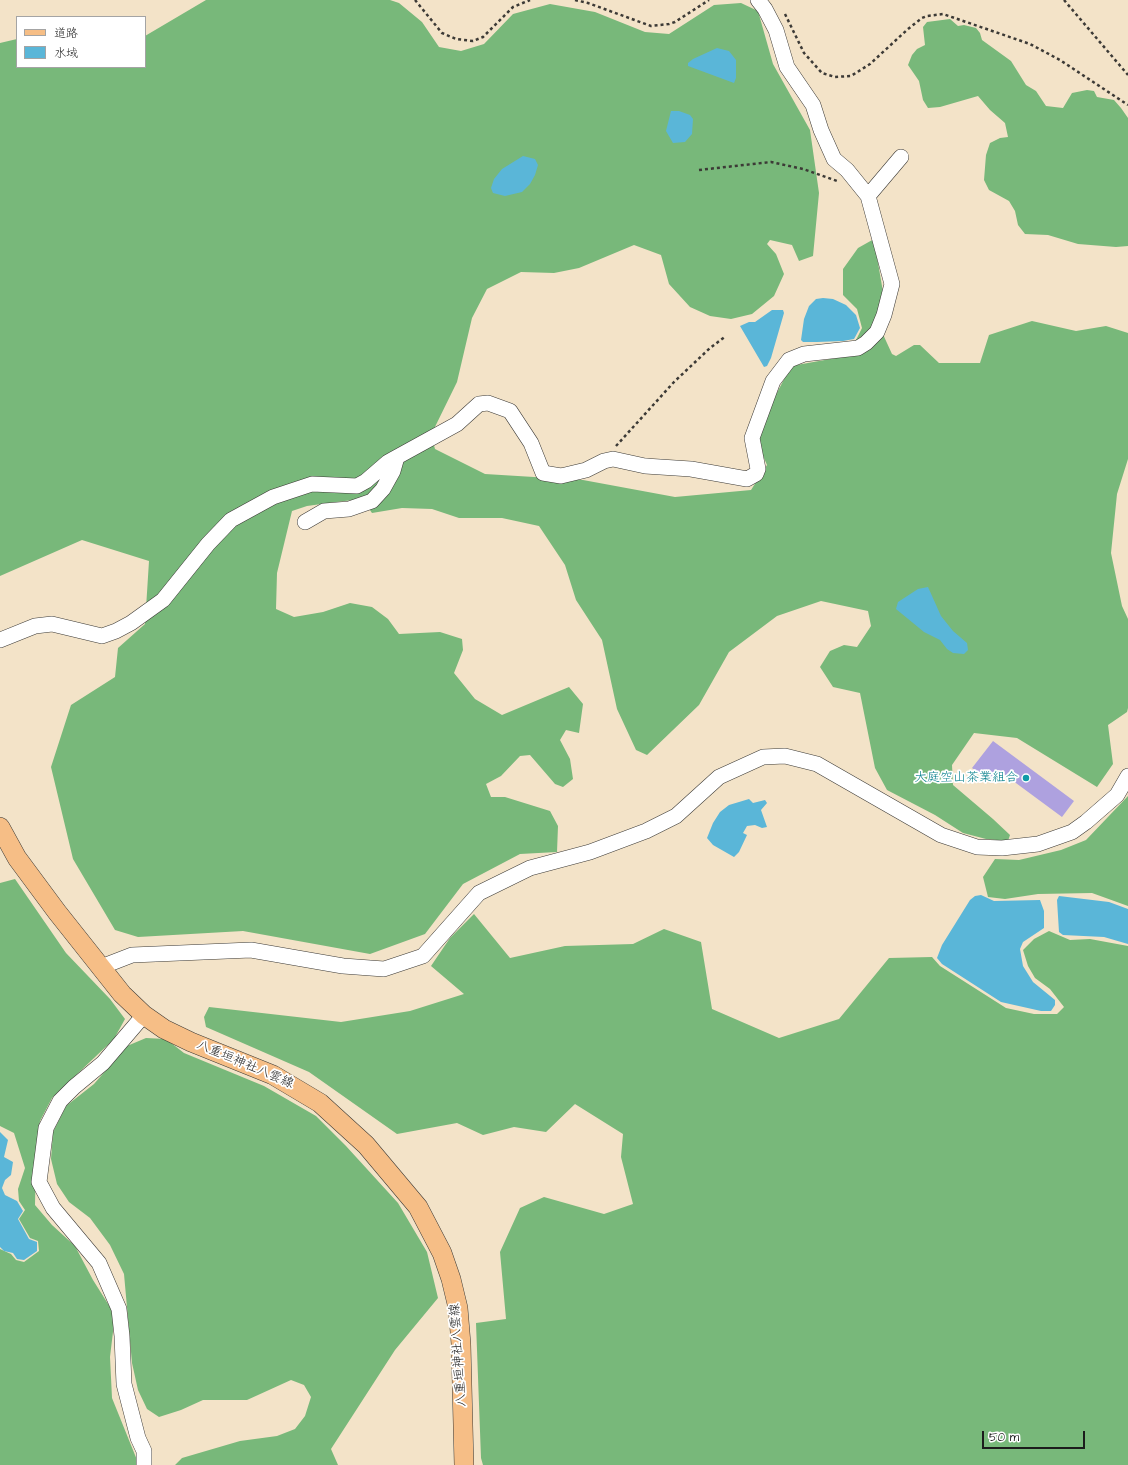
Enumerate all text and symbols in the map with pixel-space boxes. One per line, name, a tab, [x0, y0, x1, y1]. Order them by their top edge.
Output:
legend	[16, 16, 146, 68]
text: 道路	[54, 25, 78, 42]
text: 水域	[54, 45, 78, 62]
place label: 大庭空山茶業組合	[914, 770, 1018, 786]
marker: 大庭空山茶業組合	[1021, 773, 1031, 783]
street label: 八重垣神社八雲線	[194, 1038, 296, 1092]
street label: 八重垣神社八雲線	[448, 1303, 470, 1407]
scale bar	[984, 1423, 1087, 1449]
text: 50 m	[989, 1429, 1019, 1446]

